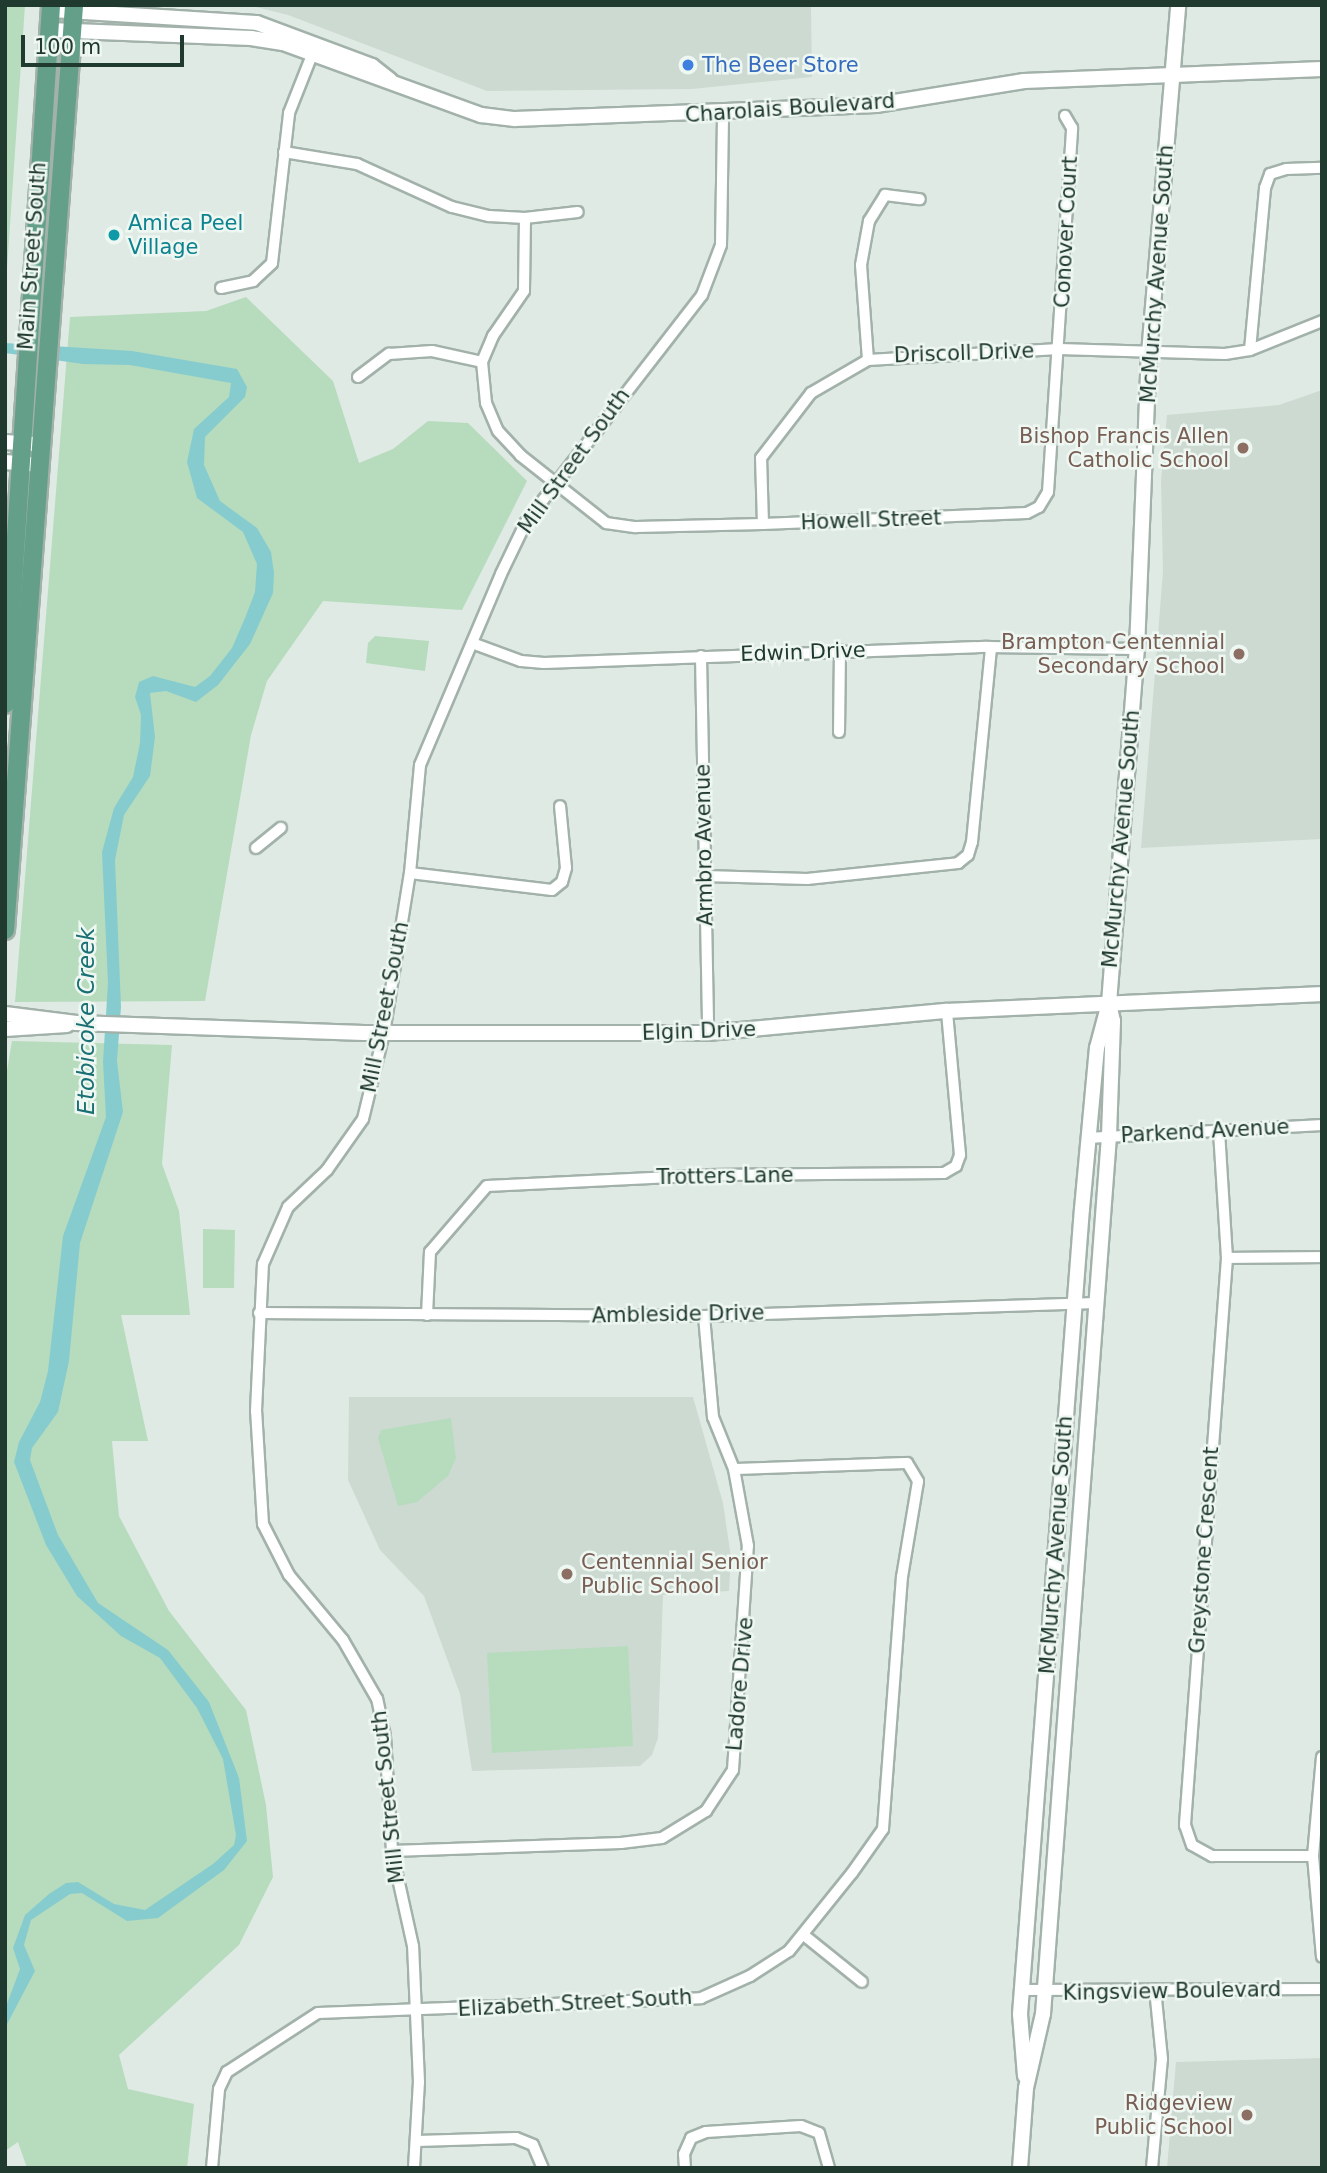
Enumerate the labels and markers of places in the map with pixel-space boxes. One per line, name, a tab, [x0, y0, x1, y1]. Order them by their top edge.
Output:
place label: The Beer Store	[702, 52, 859, 78]
marker: The Beer Store	[680, 57, 696, 73]
place label: Amica Peel Village	[128, 210, 243, 260]
marker: Amica Peel Village	[106, 227, 122, 243]
place label: Bishop Francis Allen Catholic School	[1019, 423, 1229, 473]
marker: Bishop Francis Allen Catholic School	[1235, 440, 1251, 456]
place label: Brampton Centennial Secondary School	[1001, 629, 1225, 679]
marker: Brampton Centennial Secondary School	[1231, 646, 1247, 662]
place label: Centennial Senior Public School	[581, 1549, 768, 1599]
marker: Centennial Senior Public School	[559, 1566, 575, 1582]
place label: Ridgeview Public School	[1094, 2090, 1233, 2140]
marker: Ridgeview Public School	[1239, 2107, 1255, 2123]

